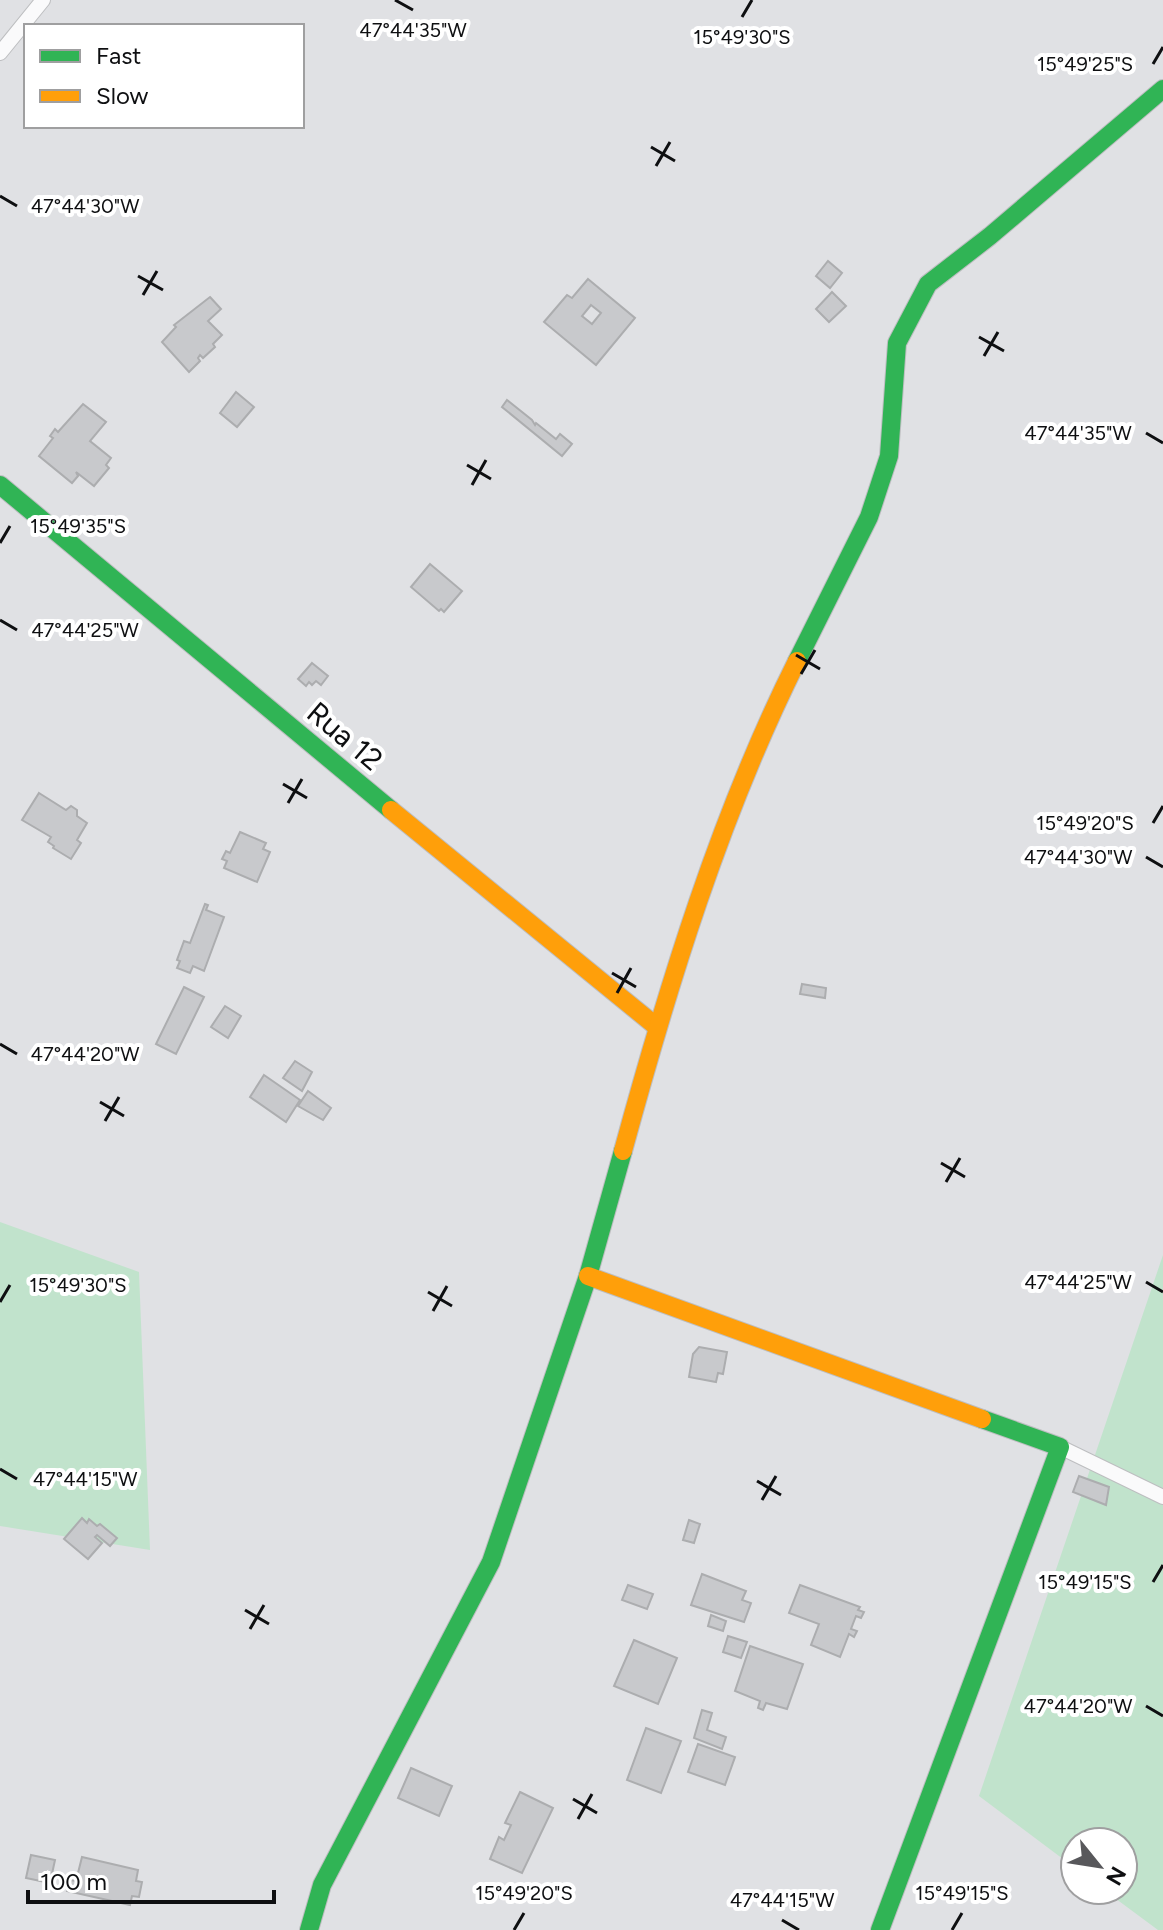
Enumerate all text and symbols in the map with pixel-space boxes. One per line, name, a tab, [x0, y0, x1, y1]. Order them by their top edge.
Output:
text: 47°44'35"W	[359, 18, 467, 42]
legend	[24, 24, 304, 128]
text: 15°49'30"S	[693, 25, 791, 49]
text: Fast	[96, 41, 141, 70]
text: 15°49'25"S	[1037, 52, 1133, 76]
text: Slow	[96, 81, 149, 110]
text: 47°44'30"W	[31, 194, 139, 218]
text: 47°44'35"W	[1024, 421, 1132, 445]
text: 15°49'35"S	[30, 514, 126, 538]
text: 47°44'25"W	[31, 618, 139, 642]
street label: Rua 12	[300, 694, 390, 778]
text: 15°49'20"S	[1036, 811, 1134, 835]
text: 47°44'30"W	[1024, 845, 1132, 869]
text: 47°44'20"W	[31, 1042, 139, 1066]
text: 47°44'25"W	[1024, 1270, 1132, 1294]
text: 15°49'30"S	[29, 1273, 127, 1297]
text: 47°44'15"W	[33, 1467, 137, 1491]
text: 15°49'15"S	[1038, 1570, 1132, 1594]
text: 47°44'20"W	[1024, 1694, 1132, 1718]
north arrow	[1059, 1826, 1139, 1906]
scale bar	[28, 1854, 274, 1904]
text: N	[1100, 1862, 1132, 1890]
text: 100 m	[40, 1867, 107, 1896]
text: 15°49'20"S	[475, 1881, 573, 1905]
text: 15°49'15"S	[915, 1881, 1009, 1905]
text: 47°44'15"W	[730, 1888, 834, 1912]

